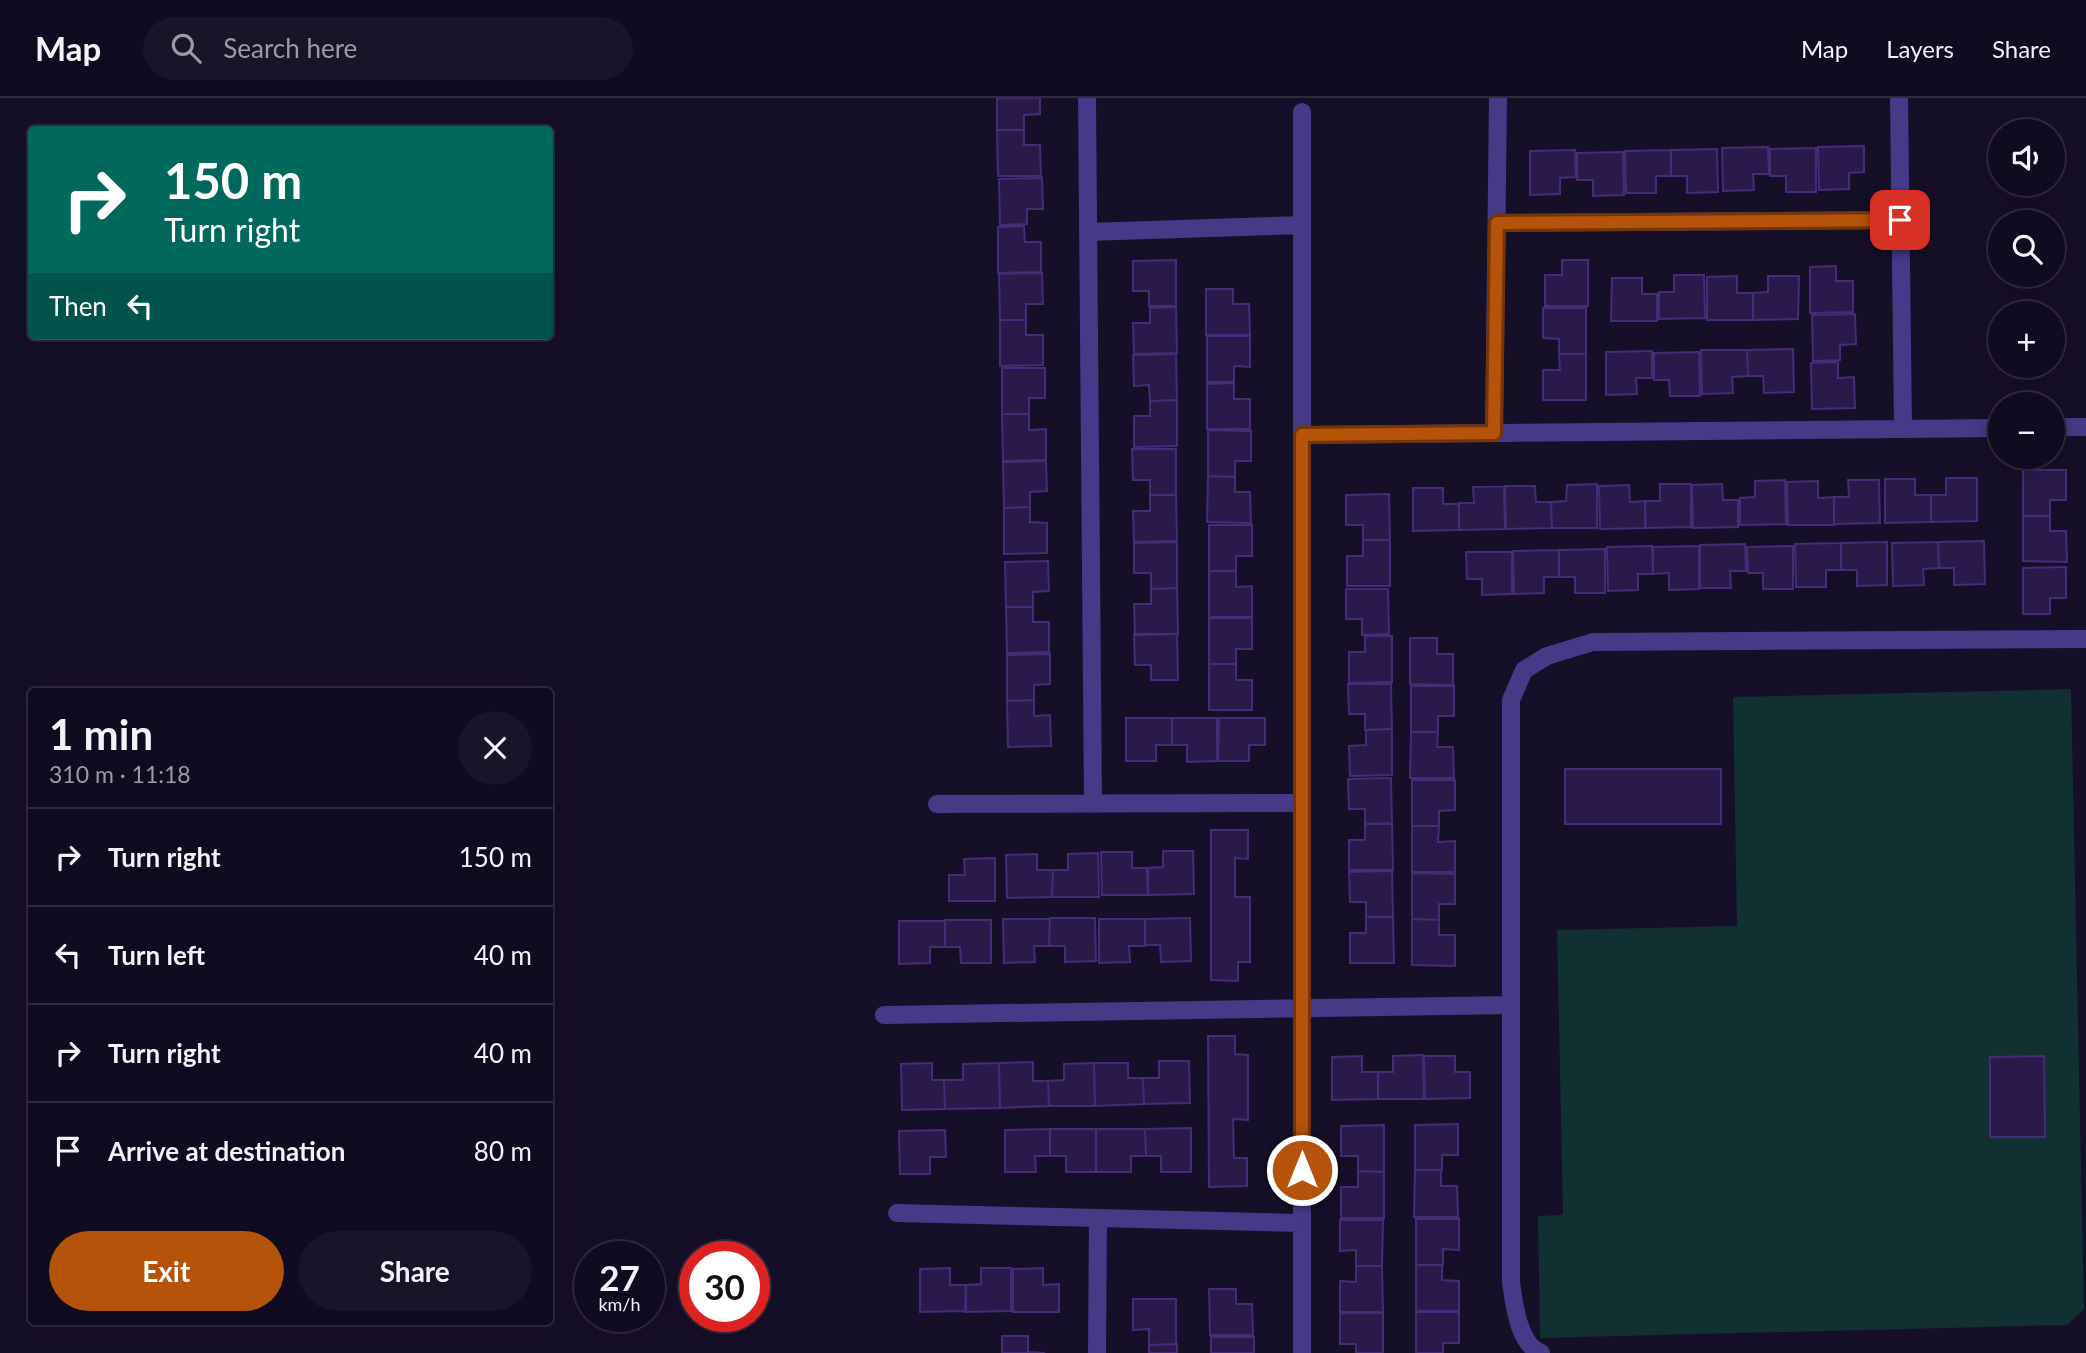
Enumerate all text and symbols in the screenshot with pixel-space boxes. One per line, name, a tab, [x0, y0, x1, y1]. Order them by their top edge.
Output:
search box	[143, 17, 633, 80]
text: Map	[35, 28, 101, 68]
icon: search	[167, 29, 205, 67]
text: Search here	[223, 32, 357, 64]
text: Map	[1801, 34, 1848, 63]
text: Layers	[1886, 34, 1954, 63]
text: Share	[1992, 34, 2051, 63]
map controls	[1988, 119, 2065, 469]
button: sound	[1988, 119, 2065, 196]
text: 150 m	[164, 151, 302, 209]
icon: right	[49, 154, 140, 245]
pin	[1870, 190, 1930, 250]
icon: arrive	[1881, 201, 1919, 239]
text: Turn right	[164, 210, 300, 249]
button: search	[1988, 210, 2065, 287]
icon: left	[121, 287, 159, 325]
text: Then	[49, 290, 107, 322]
button: +	[1988, 301, 2065, 378]
button: −	[1988, 392, 2065, 469]
text: 1 min	[49, 709, 153, 759]
button: close	[458, 711, 532, 785]
text: 310 m · 11:18	[49, 760, 191, 788]
icon: right	[49, 838, 87, 876]
text: Turn right	[108, 841, 221, 873]
text: 150 m	[459, 841, 532, 873]
icon: left	[49, 936, 87, 974]
text: Turn left	[108, 939, 205, 971]
text: 40 m	[474, 939, 532, 971]
icon: right	[49, 1034, 87, 1072]
text: Turn right	[108, 1037, 221, 1069]
text: 40 m	[474, 1037, 532, 1069]
icon: arrive	[49, 1132, 87, 1170]
position arrow	[1265, 1133, 1339, 1207]
text: Arrive at destination	[108, 1135, 345, 1167]
text: 80 m	[474, 1135, 532, 1167]
button: Exit	[49, 1231, 284, 1311]
button: Share	[298, 1231, 532, 1311]
speed limit sign: 30	[679, 1241, 770, 1332]
text: 27	[599, 1256, 640, 1298]
text: km/h	[598, 1293, 641, 1315]

